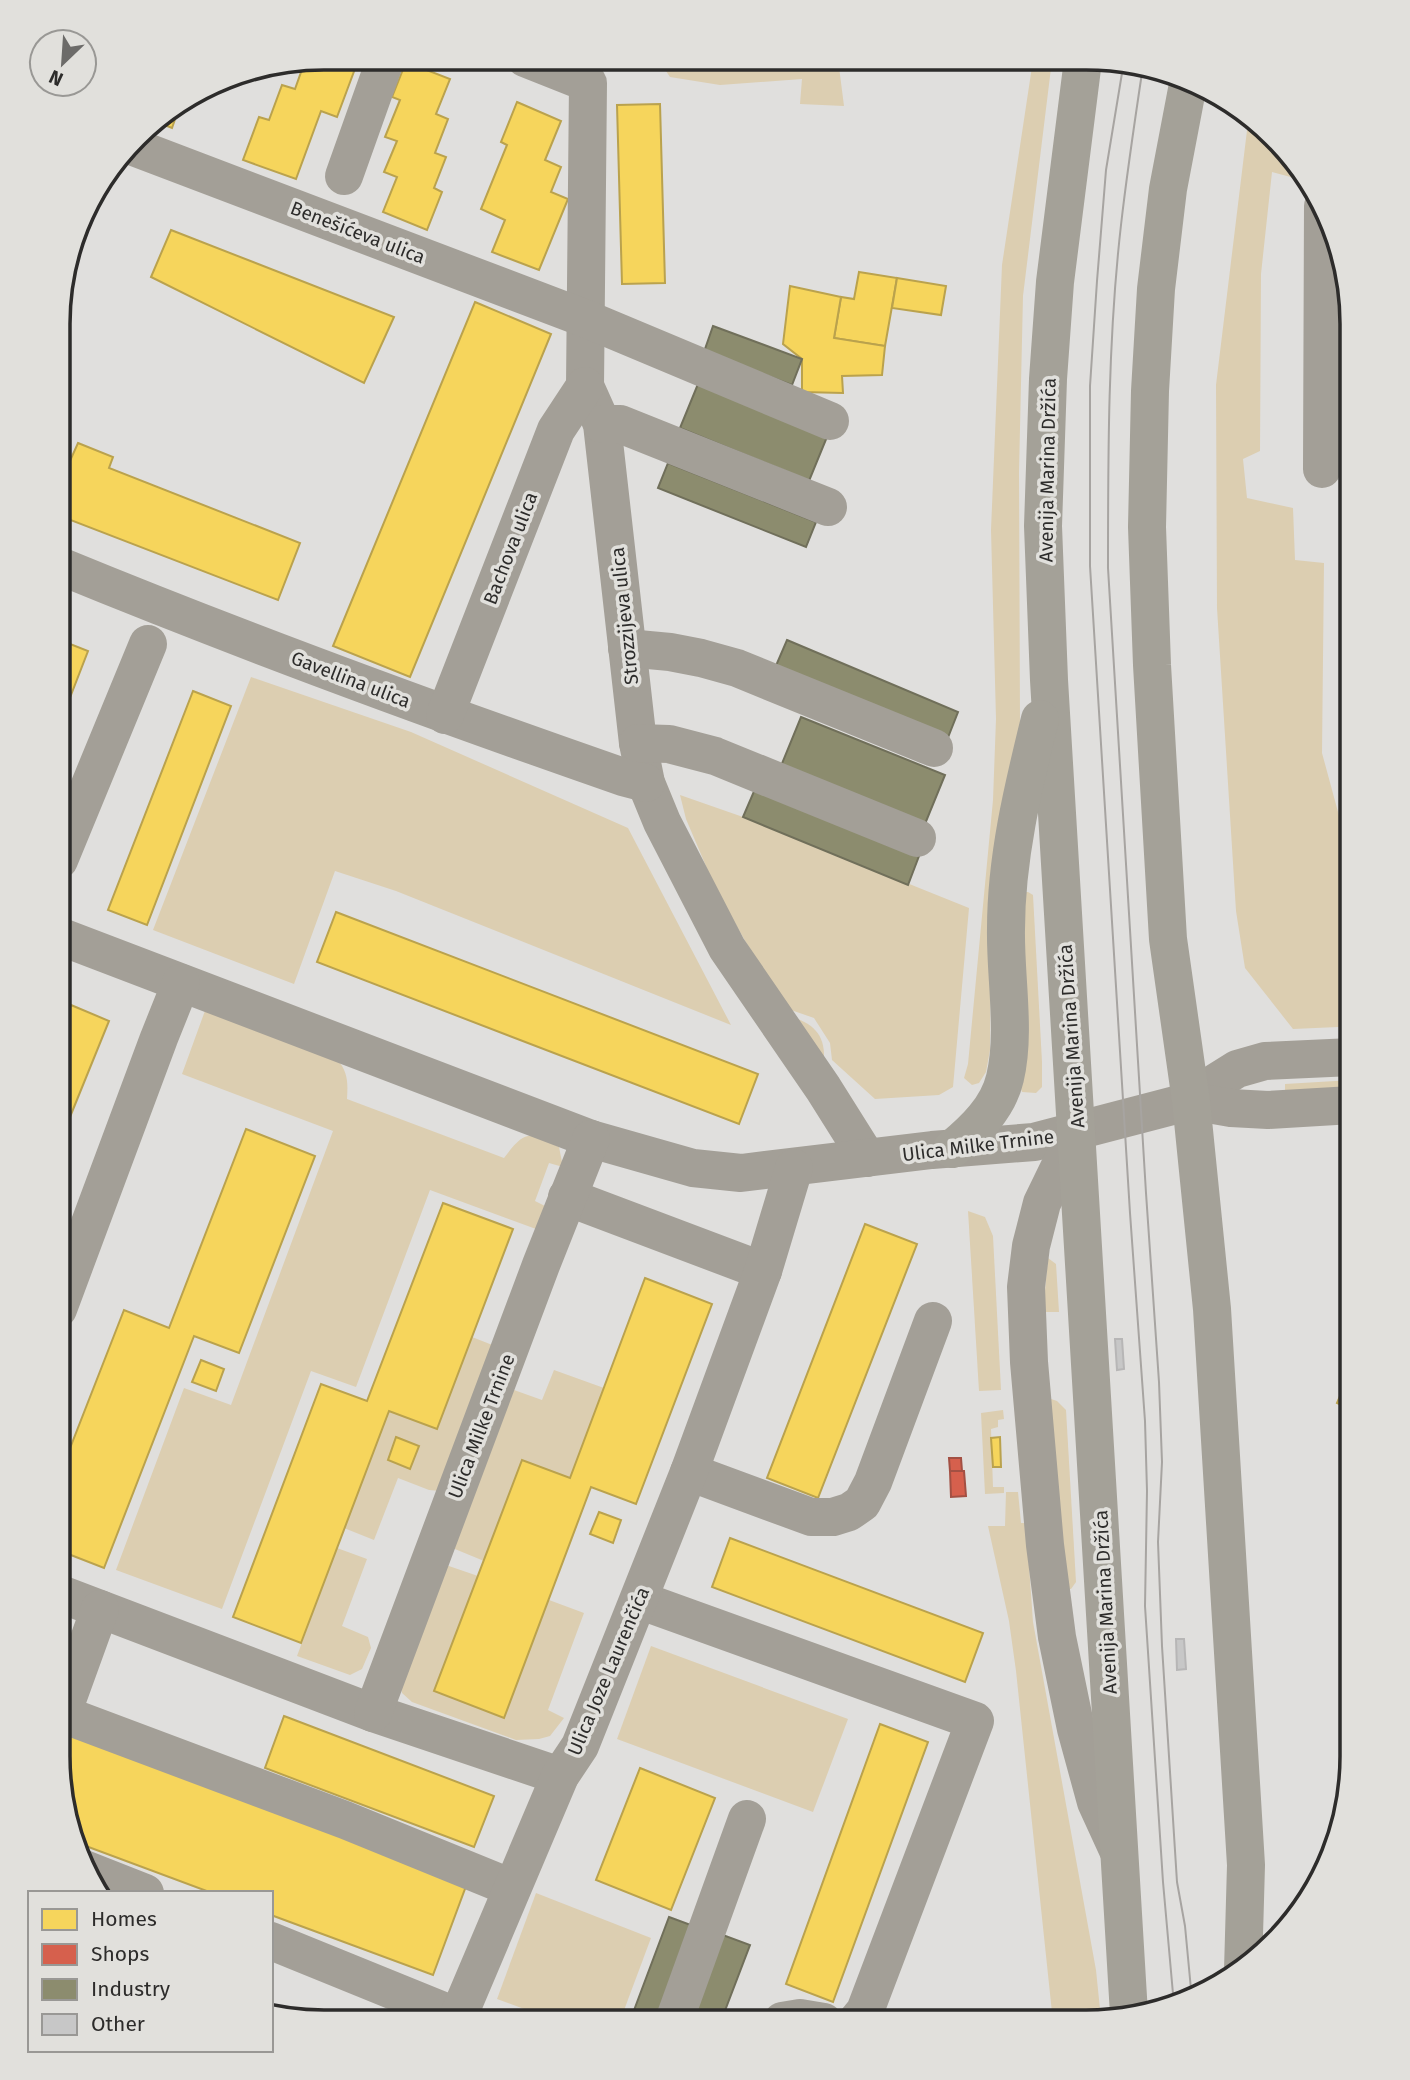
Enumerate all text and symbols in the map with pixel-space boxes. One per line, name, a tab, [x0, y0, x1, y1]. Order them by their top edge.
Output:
north arrow	[28, 28, 98, 98]
text: N	[45, 65, 67, 91]
street label: Benešićeva ulica	[287, 196, 428, 269]
street label: Avenija Marina Držića	[1034, 378, 1061, 562]
street label: Bachova ulica	[478, 489, 542, 608]
street label: Strozzijeva ulica	[606, 546, 643, 686]
street label: Gavellina ulica	[288, 646, 414, 713]
street label: Avenija Marina Držića	[1054, 943, 1089, 1129]
street label: Ulica Milke Trnine	[901, 1125, 1055, 1166]
street label: Ulica Milke Trnine	[443, 1351, 520, 1502]
street label: Avenija Marina Držića	[1089, 1509, 1122, 1695]
street label: Ulica Joze Laurenčića	[563, 1584, 654, 1759]
legend	[28, 1891, 273, 2052]
text: Homes	[91, 1906, 157, 1932]
text: Shops	[91, 1941, 149, 1967]
text: Industry	[91, 1976, 171, 2002]
text: Other	[91, 2011, 145, 2037]

